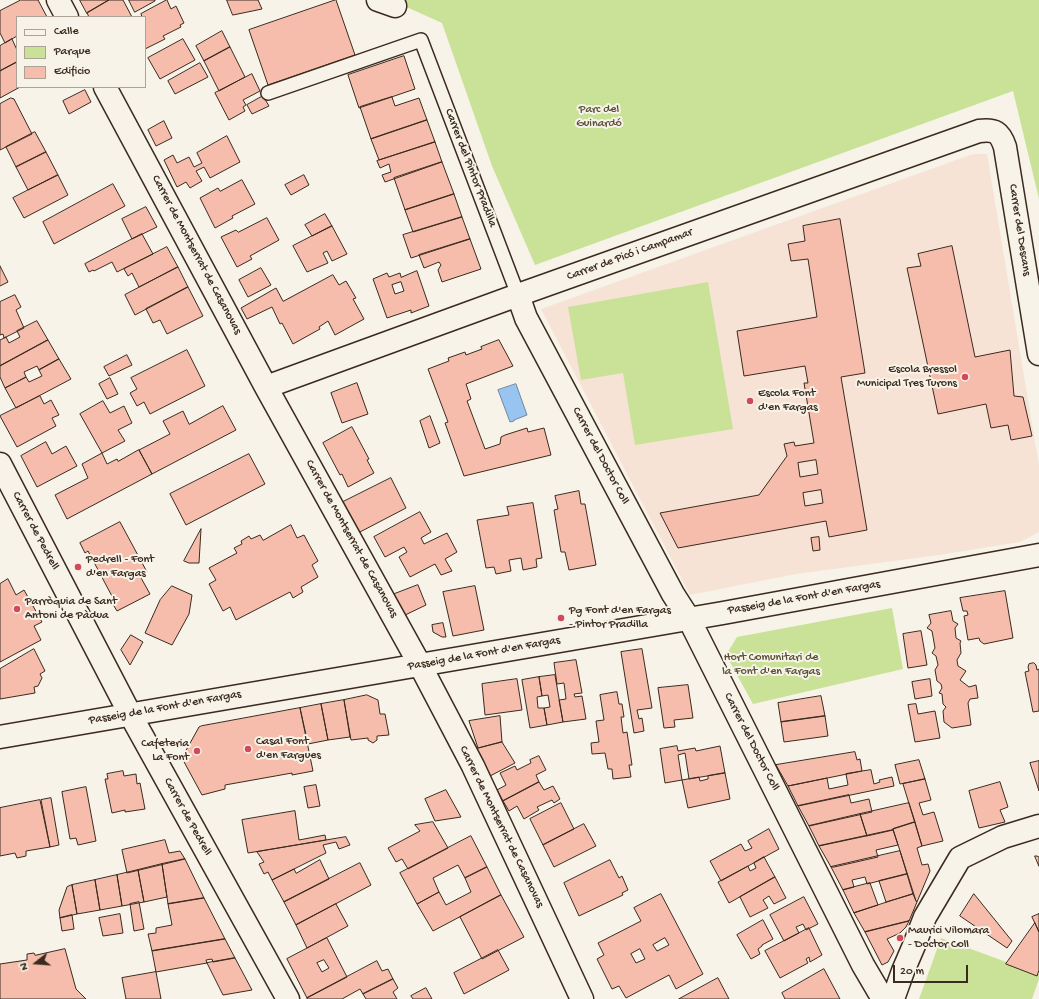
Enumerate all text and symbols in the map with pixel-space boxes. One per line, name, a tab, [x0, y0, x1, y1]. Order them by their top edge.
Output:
legend	[16, 16, 146, 88]
text: Calle	[54, 25, 79, 39]
text: Parque	[54, 45, 91, 59]
text: Edificio	[54, 65, 90, 79]
park label: Parc del Guinardó	[576, 103, 622, 131]
street label: Carrer del Pintor Pradilla	[441, 107, 499, 229]
street label: Carrer de Montserrat de Casanovas	[148, 173, 244, 337]
street label: Carrer del Descans	[1005, 183, 1033, 277]
street label: Carrer de Picó i Campamar	[565, 226, 695, 284]
place label: Escola Bressol Municipal Tres Turons	[857, 363, 957, 391]
marker: Escola Bressol Municipal Tres Turons	[960, 372, 970, 382]
place label: Escola Font d'en Fargas	[758, 387, 818, 415]
marker: Escola Font d'en Fargas	[745, 396, 755, 406]
street label: Carrer del Doctor Coll	[568, 405, 632, 507]
street label: Carrer de Montserrat de Casanovas	[301, 458, 401, 620]
street label: Carrer de Pedrell	[8, 489, 62, 573]
place label: Pedrell - Font d'en Fargas	[86, 553, 154, 581]
marker: Pedrell - Font d'en Fargas	[73, 562, 83, 572]
street label: Passeig de la Font d'en Fargas	[727, 578, 881, 618]
place label: Parròquia de Sant Antoni de Pàdua	[25, 595, 117, 623]
marker: Parròquia de Sant Antoni de Pàdua	[12, 604, 22, 614]
place label: Pg Font d'en Fargas - Pintor Pradilla	[569, 604, 671, 632]
marker: Pg Font d'en Fargas - Pintor Pradilla	[556, 613, 566, 623]
street label: Passeig de la Font d'en Fargas	[407, 634, 561, 674]
park label: Hort Comunitari de la Font d'en Fargas	[722, 651, 820, 679]
street label: Passeig de la Font d'en Fargas	[88, 688, 242, 728]
street label: Carrer del Doctor Coll	[720, 691, 782, 793]
place label: Casal Font d'en Fargues	[256, 735, 321, 763]
place label: Cafeteria La Font	[141, 737, 189, 765]
marker: Casal Font d'en Fargues	[243, 744, 253, 754]
street label: Carrer de Montserrat de Casanovas	[455, 744, 547, 910]
marker: Cafeteria La Font	[192, 746, 202, 756]
street label: Carrer de Pedrell	[160, 776, 214, 858]
place label: Maurici Vilomara - Doctor Coll	[908, 924, 989, 952]
marker: Maurici Vilomara - Doctor Coll	[895, 933, 905, 943]
north arrow	[16, 943, 56, 983]
scale bar	[895, 957, 970, 983]
text: N	[18, 961, 31, 972]
text: 20 m	[900, 965, 924, 979]

